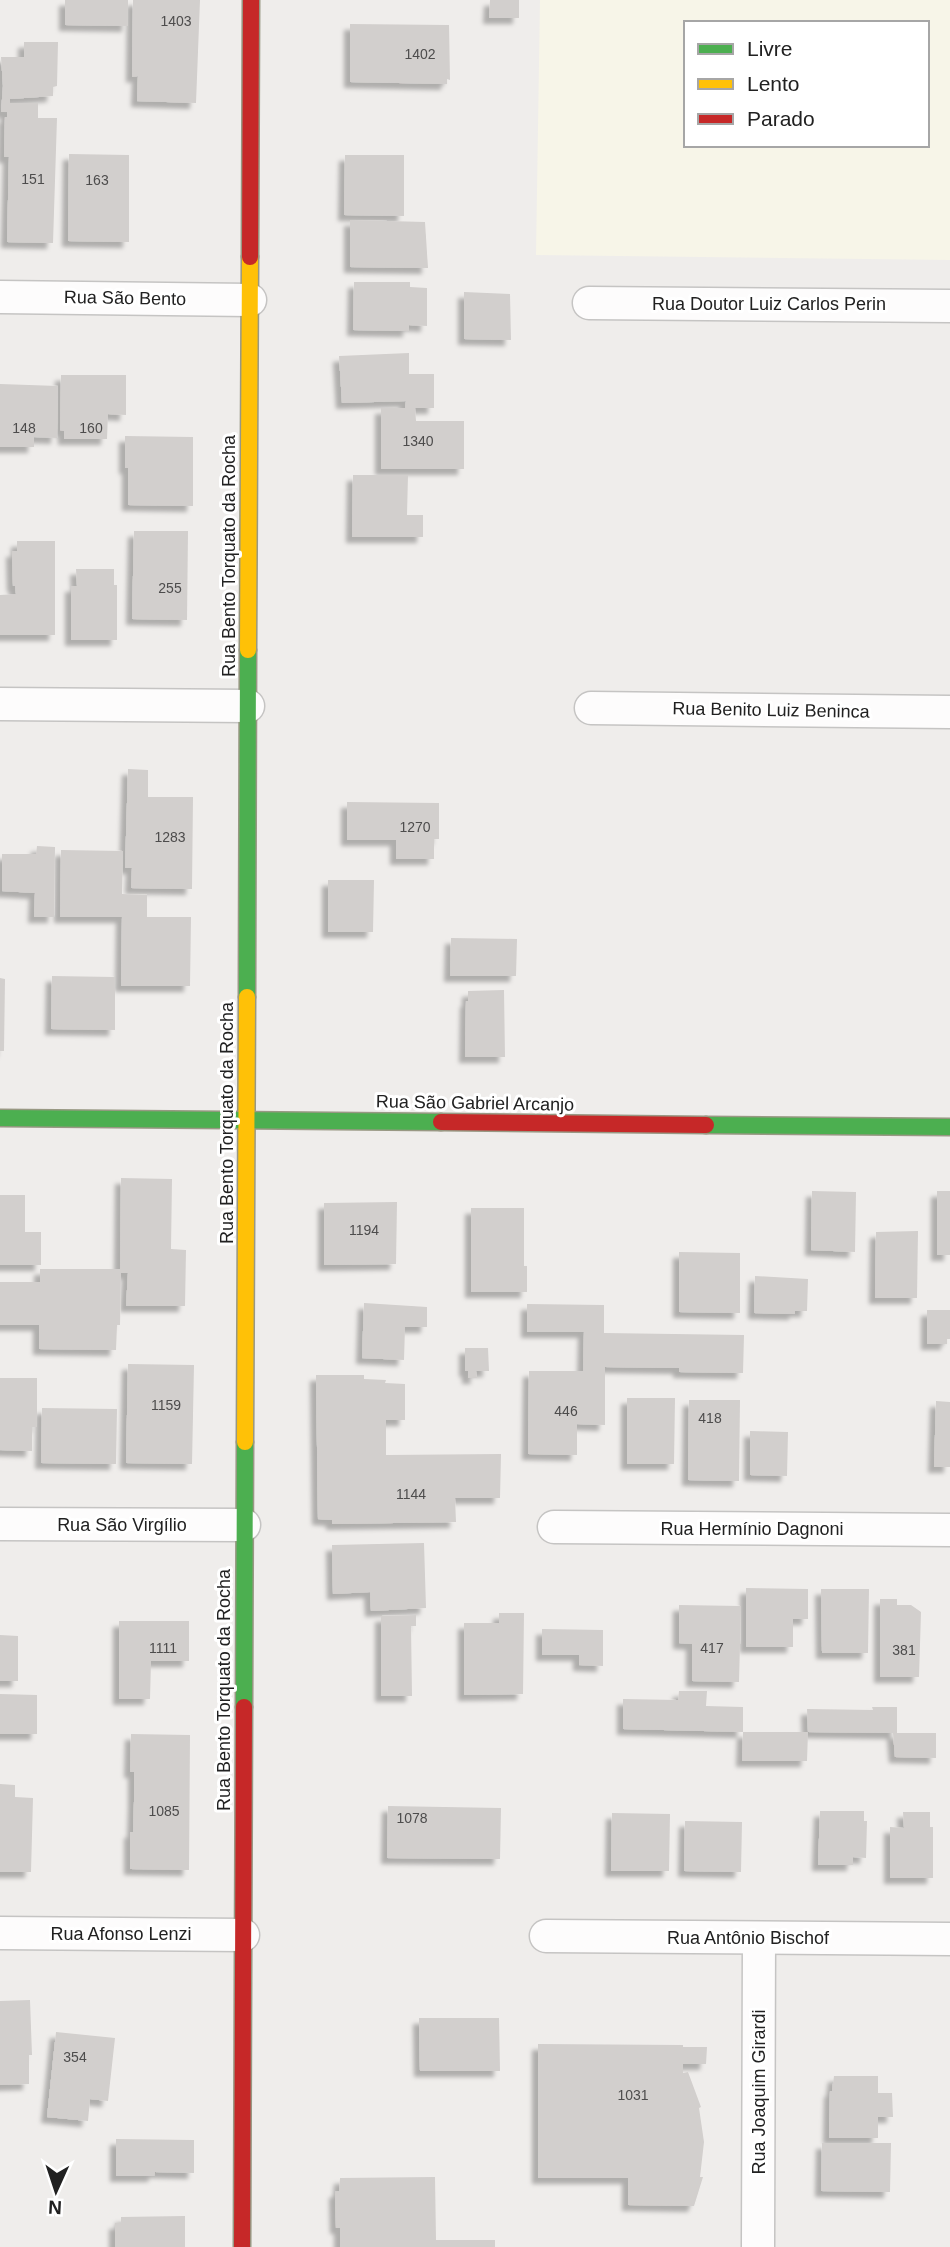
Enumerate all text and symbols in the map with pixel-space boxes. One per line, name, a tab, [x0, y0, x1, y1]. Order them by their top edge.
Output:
house number: 1403	[160, 13, 192, 29]
legend	[684, 21, 929, 147]
text: Livre	[747, 37, 793, 60]
house number: 1402	[404, 46, 436, 62]
text: Lento	[747, 72, 800, 95]
text: Parado	[747, 107, 815, 130]
house number: 151	[21, 171, 45, 187]
house number: 163	[85, 172, 109, 188]
street label: Rua São Bento	[64, 287, 186, 309]
street label: Rua Doutor Luiz Carlos Perin	[652, 294, 886, 314]
house number: 148	[12, 420, 36, 436]
house number: 160	[79, 420, 103, 436]
house number: 1340	[402, 433, 434, 449]
street label: Rua Bento Torquato da Rocha	[219, 434, 239, 677]
house number: 255	[158, 580, 182, 596]
street label: Rua Benito Luiz Beninca	[672, 698, 871, 722]
house number: 1270	[399, 819, 431, 835]
house number: 1283	[154, 829, 186, 845]
street label: Rua Bento Torquato da Rocha	[217, 1001, 237, 1244]
street label: Rua São Gabriel Arcanjo	[376, 1091, 574, 1115]
house number: 1194	[349, 1222, 379, 1238]
house number: 1159	[151, 1397, 181, 1413]
house number: 446	[554, 1403, 578, 1419]
house number: 418	[698, 1410, 722, 1426]
house number: 1144	[396, 1486, 426, 1502]
street label: Rua São Virgílio	[57, 1515, 187, 1535]
street label: Rua Hermínio Dagnoni	[660, 1519, 844, 1539]
street label: Rua Bento Torquato da Rocha	[214, 1568, 234, 1811]
house number: 1111	[149, 1640, 177, 1656]
house number: 417	[700, 1640, 724, 1656]
house number: 381	[892, 1642, 916, 1658]
house number: 1085	[148, 1803, 180, 1819]
house number: 1078	[396, 1810, 428, 1826]
street label: Rua Afonso Lenzi	[50, 1924, 192, 1944]
street label: Rua Antônio Bischof	[667, 1928, 830, 1948]
street label: Rua Joaquim Girardi	[749, 2009, 769, 2175]
house number: 354	[63, 2049, 87, 2065]
house number: 1031	[617, 2087, 649, 2103]
north arrow	[21, 2156, 91, 2226]
text: N	[48, 2197, 63, 2218]

